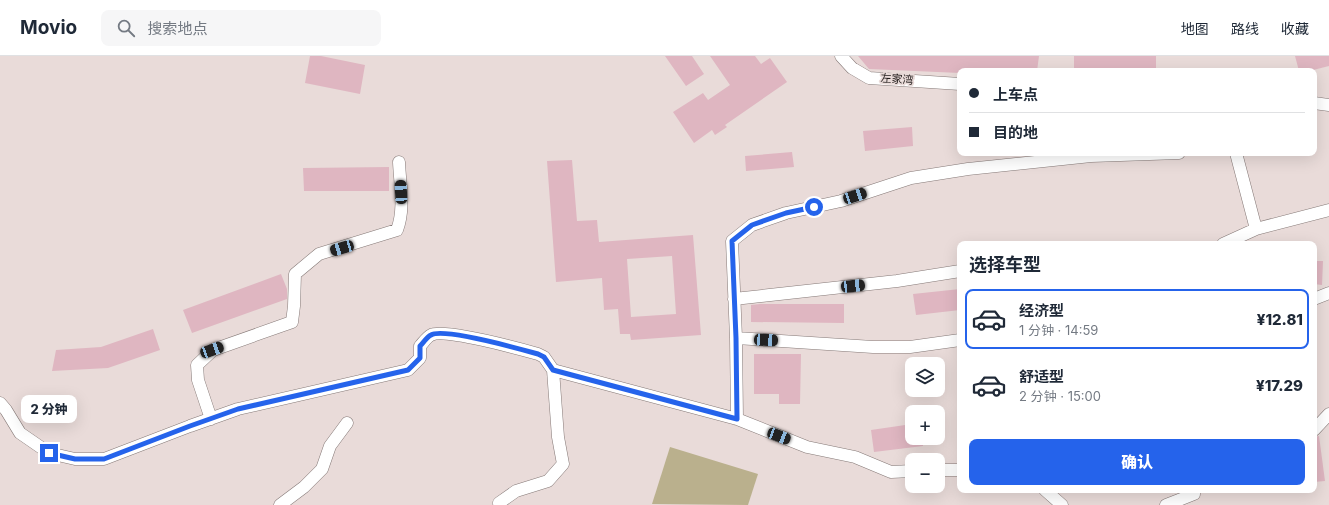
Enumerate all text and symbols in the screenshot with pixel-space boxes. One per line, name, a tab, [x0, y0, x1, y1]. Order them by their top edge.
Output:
search box	[101, 10, 381, 46]
text: Movio	[20, 16, 77, 39]
icon: search	[115, 17, 137, 39]
text: 搜索地点	[147, 19, 207, 38]
text: 地图	[1181, 20, 1209, 37]
text: 路线	[1231, 20, 1259, 37]
text: 收藏	[1281, 20, 1309, 37]
street label: 左家湾	[880, 71, 914, 87]
text: 上车点	[993, 85, 1038, 104]
text: 目的地	[993, 123, 1038, 142]
car	[394, 180, 408, 204]
car	[842, 187, 868, 205]
route start	[805, 198, 823, 216]
car	[329, 239, 355, 257]
text: 选择车型	[969, 254, 1041, 275]
car	[840, 279, 866, 293]
icon: car	[971, 301, 1007, 337]
text: 经济型	[1019, 301, 1064, 320]
text: ¥12.81	[1257, 310, 1303, 329]
text: 1 分钟 · 14:59	[1019, 322, 1098, 338]
car	[754, 333, 778, 347]
car	[199, 340, 225, 360]
map controls	[905, 357, 945, 493]
button: layers	[905, 357, 945, 397]
icon: car	[971, 367, 1007, 403]
text: 舒适型	[1019, 367, 1064, 386]
text: ¥17.29	[1256, 376, 1303, 395]
text: 2 分钟 · 15:00	[1019, 388, 1101, 404]
callout: 2 分钟	[21, 395, 77, 423]
text: 2 分钟	[30, 401, 68, 417]
button: +	[905, 405, 945, 445]
car	[766, 426, 792, 446]
button: 确认	[969, 439, 1305, 485]
route end	[40, 444, 58, 462]
button: −	[905, 453, 945, 493]

